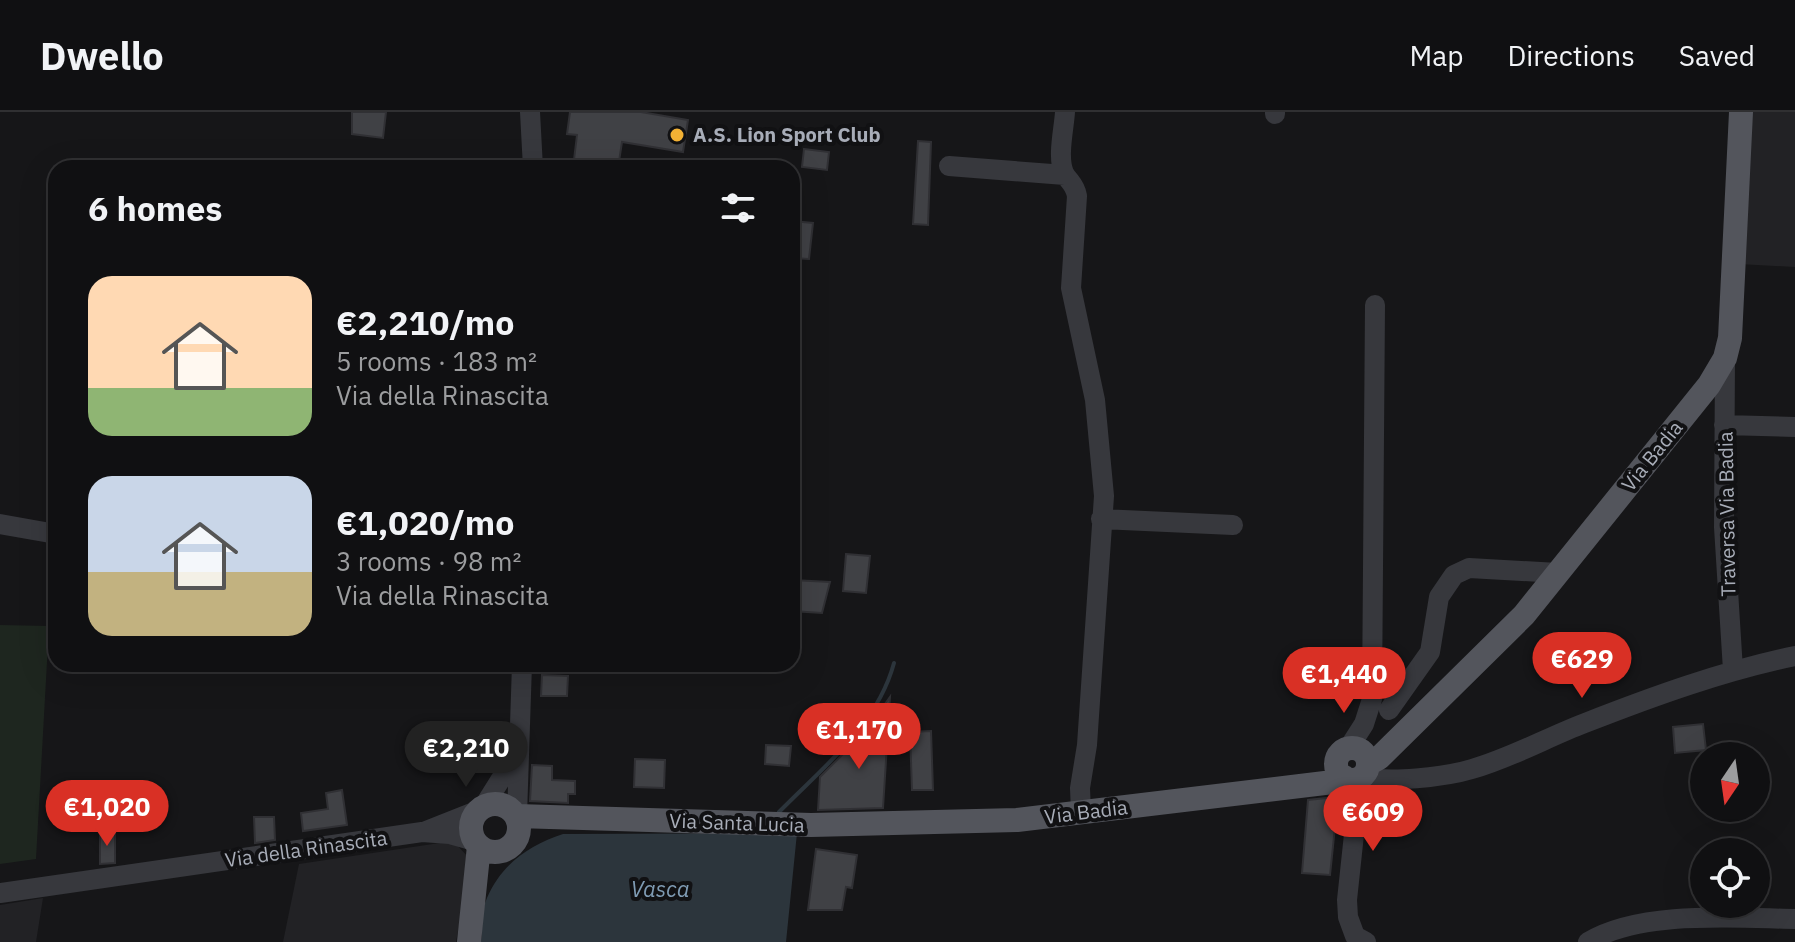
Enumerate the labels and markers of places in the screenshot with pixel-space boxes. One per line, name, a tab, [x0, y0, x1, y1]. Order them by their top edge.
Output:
place label: A.S. Lion Sport Club	[693, 121, 881, 148]
marker: A.S. Lion Sport Club	[668, 126, 686, 144]
pin: €629	[1535, 632, 1629, 700]
pin: €1,440	[1279, 647, 1409, 715]
pin: €1,170	[794, 703, 924, 771]
pin: €2,210	[401, 721, 531, 789]
pin: €1,020	[42, 780, 172, 848]
pin: €609	[1326, 785, 1420, 853]

